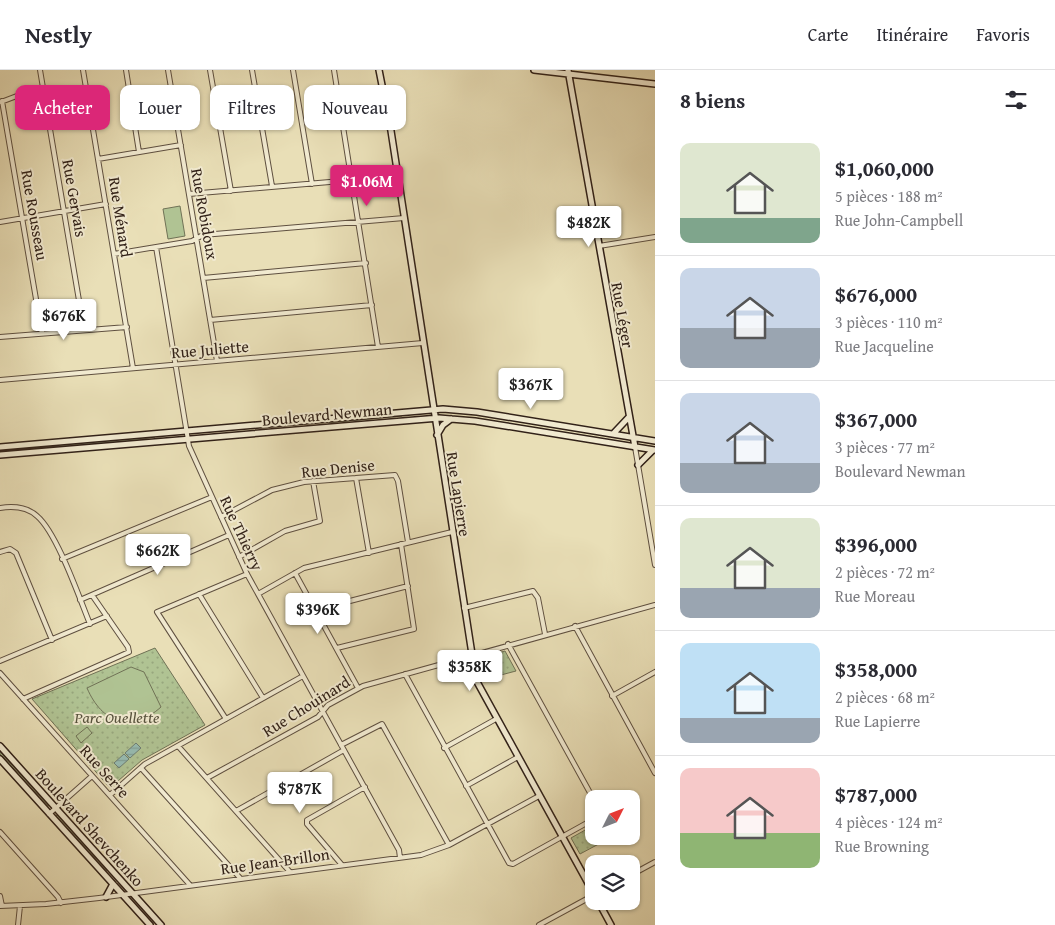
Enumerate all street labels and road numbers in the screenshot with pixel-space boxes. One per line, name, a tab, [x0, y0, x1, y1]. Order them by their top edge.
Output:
street label: Rue Gervais	[56, 157, 94, 239]
street label: Rue Robidoux	[185, 166, 225, 262]
street label: Rue Rousseau	[15, 168, 55, 262]
street label: Rue Ménard	[103, 175, 139, 259]
street label: Rue Léger	[605, 280, 641, 350]
street label: Rue Juliette	[170, 334, 250, 364]
street label: Boulevard Newman	[261, 396, 393, 432]
street label: Rue Lapierre	[440, 450, 478, 538]
street label: Rue Denise	[300, 452, 376, 484]
street label: Rue Thierry	[214, 492, 270, 574]
street label: Rue Chouinard	[257, 669, 355, 743]
street label: Rue Serre	[74, 739, 136, 803]
street label: Boulevard Shevchenko	[30, 762, 150, 892]
street label: Rue Jean-Brillon	[219, 841, 331, 881]

